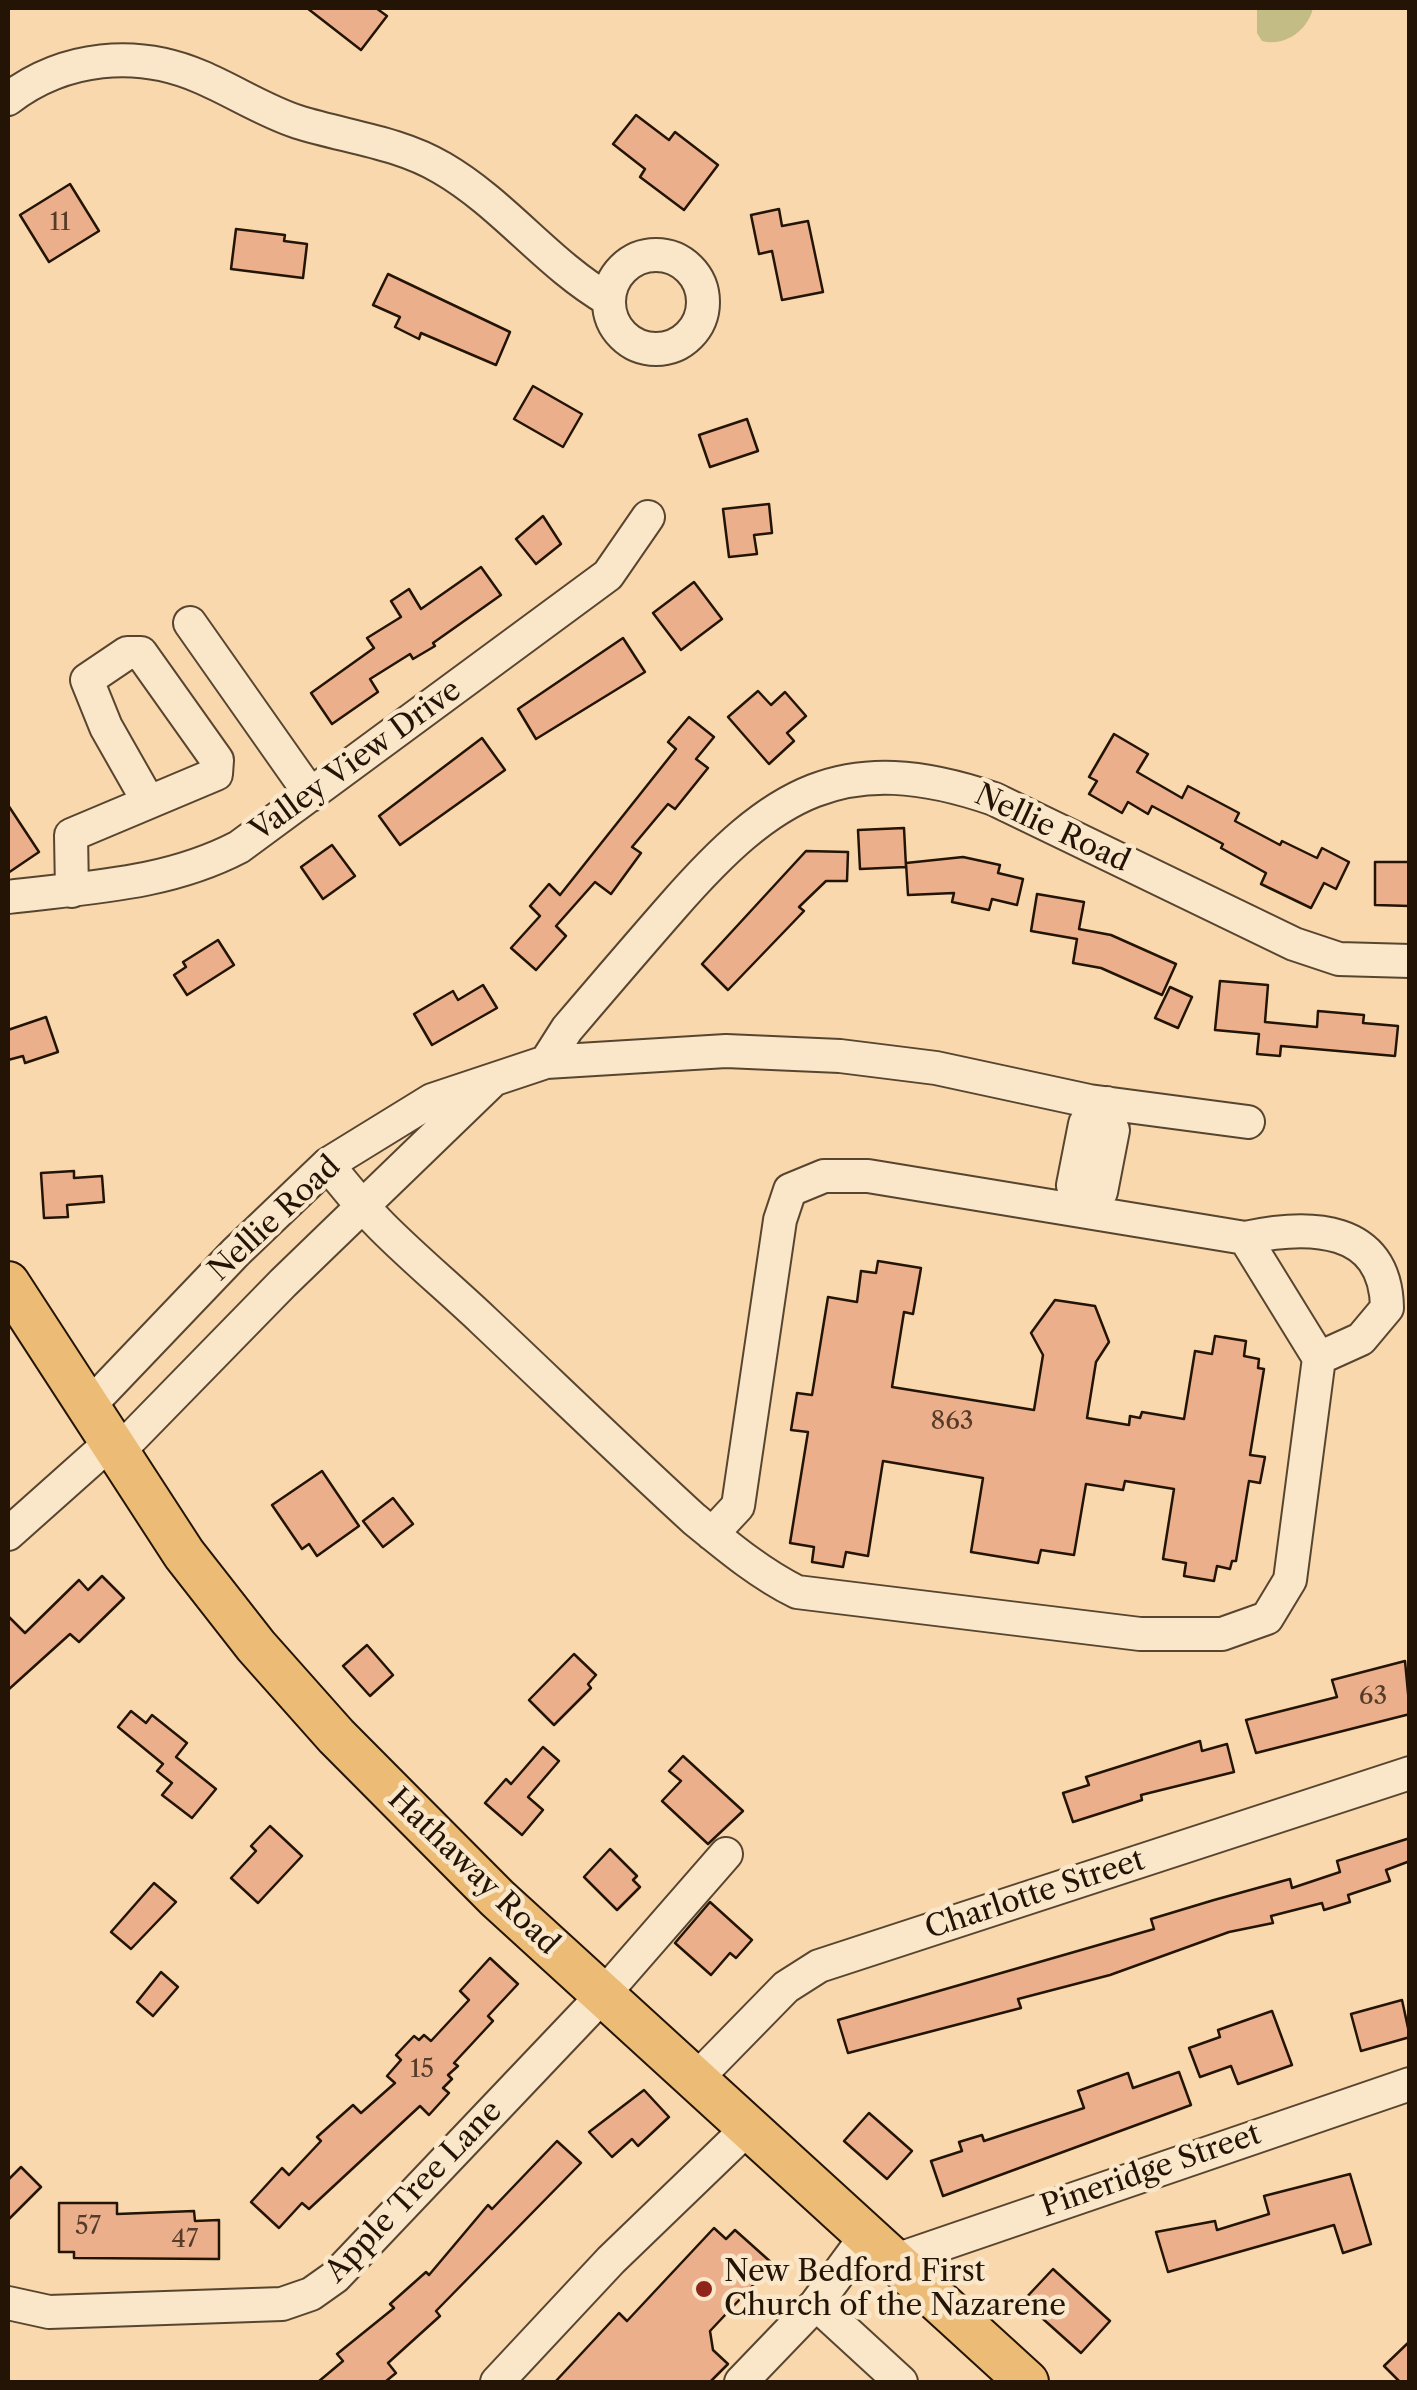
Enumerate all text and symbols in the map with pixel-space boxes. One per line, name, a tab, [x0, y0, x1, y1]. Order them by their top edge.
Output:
house number: 11	[49, 208, 71, 238]
street label: Valley View Drive	[244, 673, 468, 849]
street label: Nellie Road	[969, 777, 1135, 881]
street label: Nellie Road	[202, 1149, 348, 1289]
house number: 863	[930, 1407, 974, 1437]
house number: 63	[1359, 1682, 1387, 1712]
street label: Hathaway Road	[380, 1781, 566, 1963]
street label: Charlotte Street	[921, 1843, 1149, 1947]
house number: 15	[410, 2055, 434, 2085]
street label: Apple Tree Lane	[318, 2094, 510, 2290]
street label: Pineridge Street	[1036, 2117, 1266, 2225]
house number: 57	[75, 2212, 101, 2242]
house number: 47	[172, 2225, 198, 2255]
place label: New Bedford First Church of the Nazarene	[724, 2254, 1066, 2324]
marker: New Bedford First Church of the Nazarene	[693, 2278, 715, 2300]

